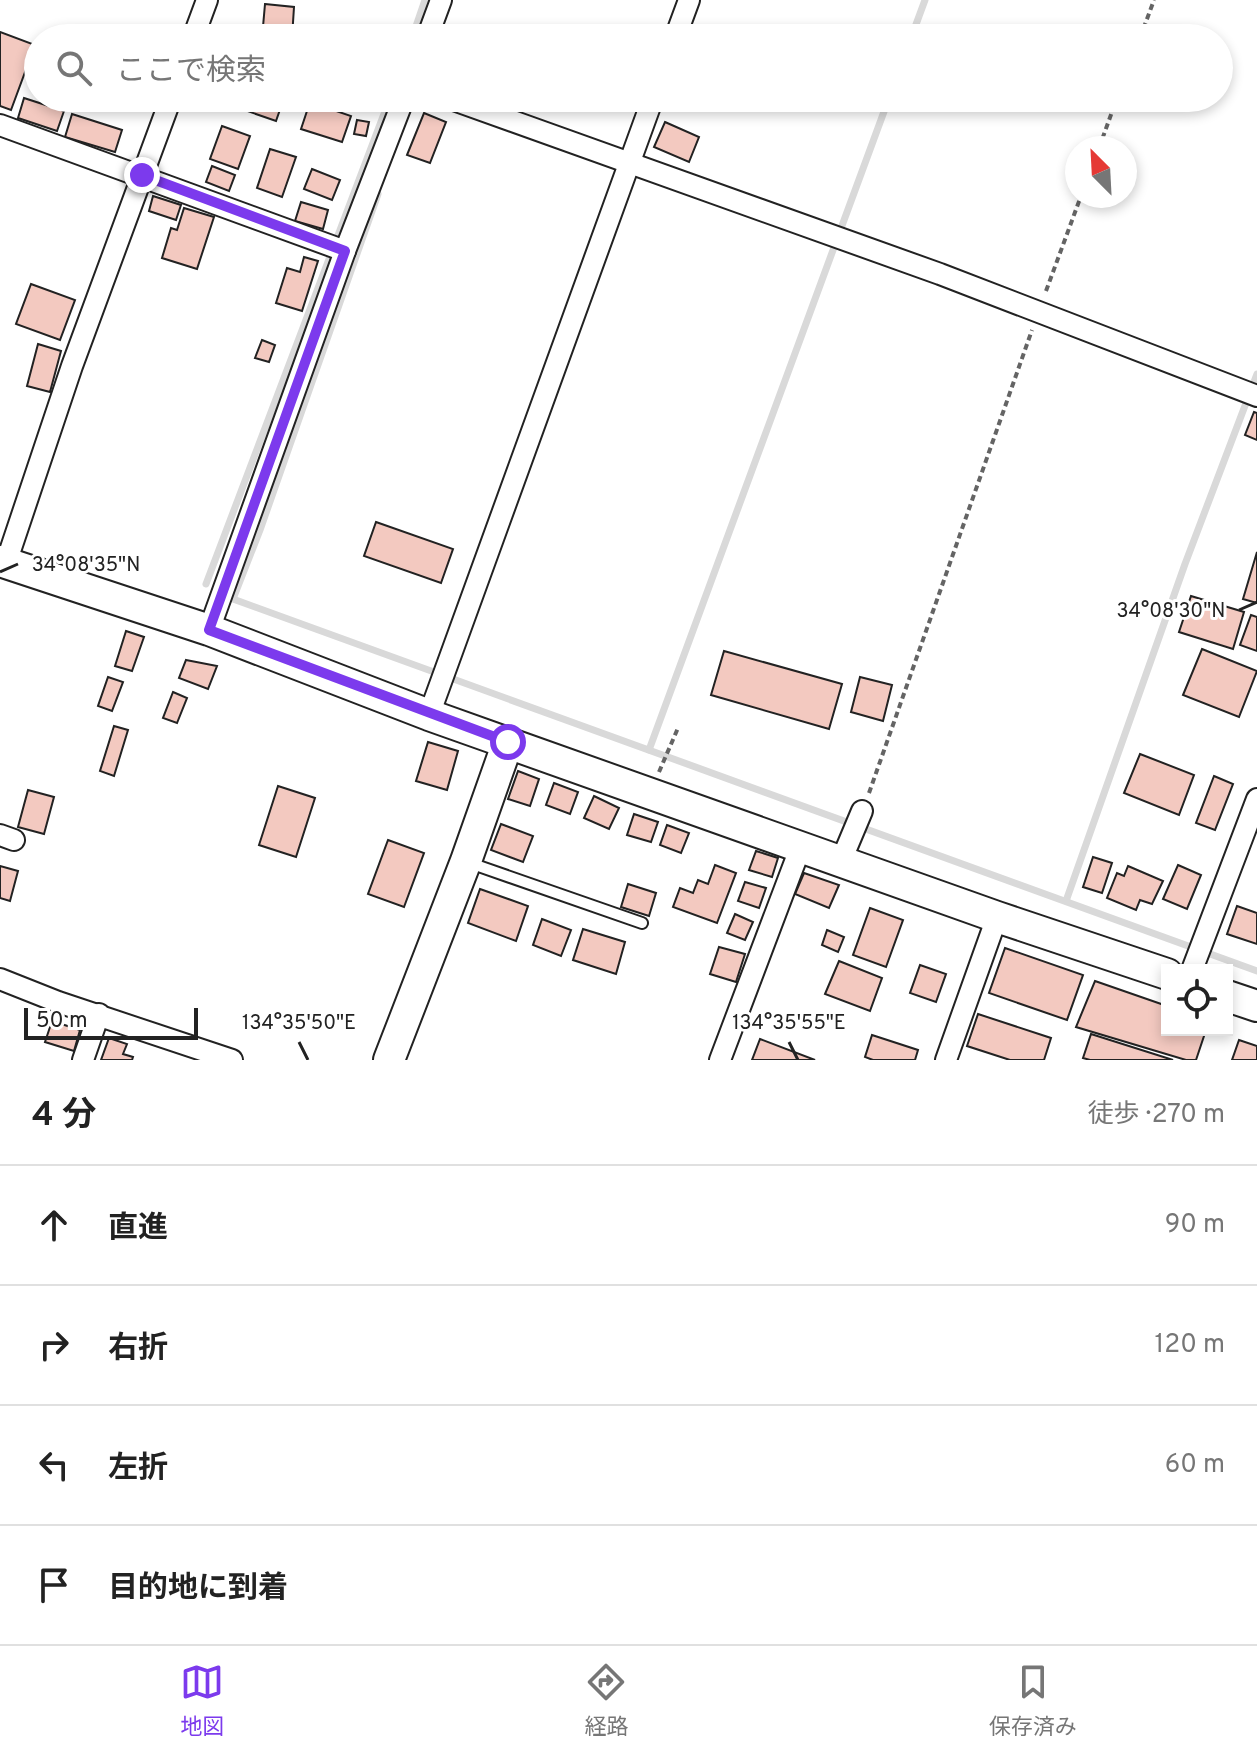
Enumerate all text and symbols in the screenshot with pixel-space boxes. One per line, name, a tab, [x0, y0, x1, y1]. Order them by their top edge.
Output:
search box	[24, 24, 1233, 112]
icon: search	[52, 46, 96, 90]
text: ここで検索	[116, 54, 266, 91]
north arrow	[1065, 136, 1137, 208]
route end	[124, 157, 160, 193]
text: 34°08'35"N	[32, 553, 140, 579]
text: 34°08'30"N	[1117, 599, 1225, 625]
route start	[490, 724, 526, 760]
map controls	[1161, 964, 1233, 1036]
button: locate	[1161, 964, 1233, 1036]
scale bar	[24, 1004, 198, 1040]
text: 50 m	[36, 1008, 88, 1035]
text: 134°35'50"E	[242, 1011, 356, 1037]
text: 134°35'55"E	[732, 1011, 846, 1037]
text: 4 分	[32, 1095, 96, 1138]
text: 徒歩 · 270 m	[1088, 1099, 1225, 1132]
icon: ahead	[32, 1203, 76, 1247]
text: 90 m	[1165, 1209, 1225, 1242]
text: 直進	[108, 1211, 168, 1248]
icon: right	[32, 1323, 76, 1367]
text: 120 m	[1155, 1329, 1225, 1362]
text: 右折	[108, 1331, 168, 1368]
icon: left	[32, 1443, 76, 1487]
text: 60 m	[1165, 1449, 1225, 1482]
text: 左折	[108, 1451, 168, 1488]
icon: arrive	[32, 1563, 76, 1607]
text: 目的地に到着	[108, 1571, 288, 1608]
tab: 地図	[180, 1660, 224, 1742]
tab: 経路	[584, 1660, 629, 1742]
tab: 保存済み	[989, 1660, 1077, 1742]

